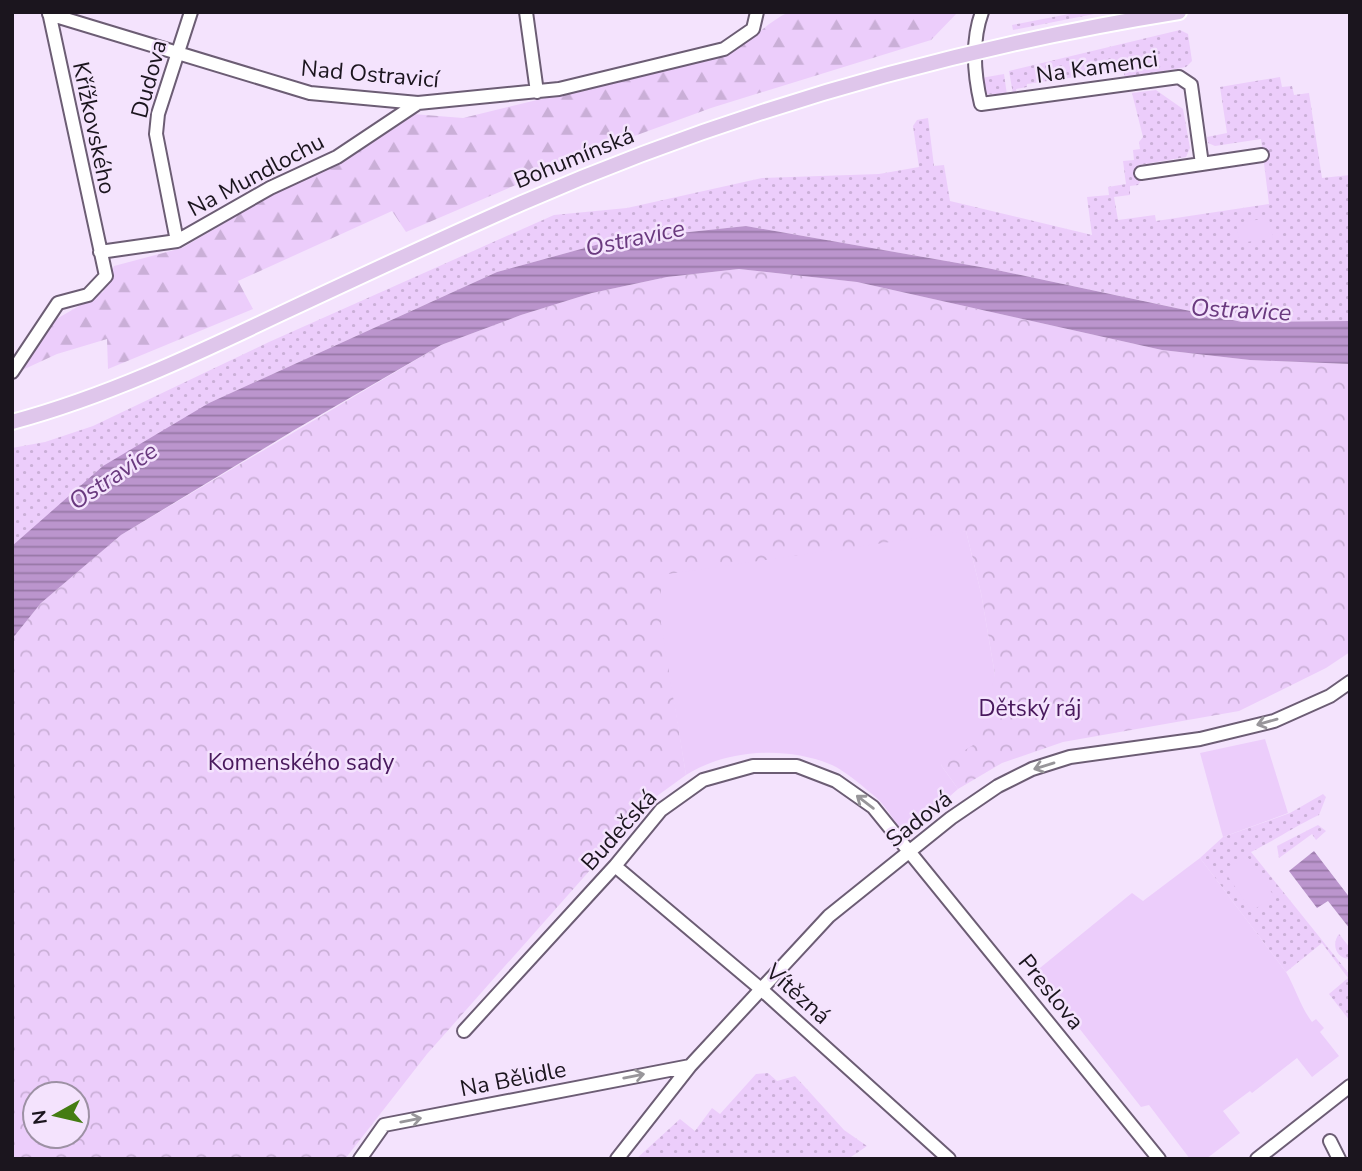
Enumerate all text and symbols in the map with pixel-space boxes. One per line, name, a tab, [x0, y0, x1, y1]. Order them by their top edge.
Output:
street label: Dudova	[124, 36, 174, 122]
street label: Na Kamenci	[1034, 43, 1160, 91]
street label: Nad Ostravicí	[300, 53, 442, 96]
street label: Křížkovského	[65, 59, 123, 197]
street label: Bohumínská	[509, 120, 639, 196]
street label: Na Mundlochu	[182, 126, 330, 224]
water label: Ostravice	[582, 212, 688, 264]
water label: Ostravice	[1190, 291, 1292, 329]
water label: Ostravice	[62, 434, 164, 517]
park label: Dětský ráj	[979, 693, 1082, 724]
one-way arrow	[1256, 716, 1278, 729]
park label: Komenského sady	[208, 747, 394, 778]
one-way arrow	[1033, 760, 1055, 773]
street label: Budečská	[574, 783, 664, 877]
street label: Sadová	[879, 783, 959, 855]
one-way arrow	[856, 794, 875, 809]
street label: Preslova	[1011, 948, 1091, 1036]
street label: Vítězná	[758, 956, 837, 1031]
street label: Na Bělidle	[457, 1054, 569, 1104]
one-way arrow	[622, 1069, 645, 1083]
north arrow	[21, 1080, 91, 1150]
text: N	[26, 1108, 54, 1126]
one-way arrow	[399, 1113, 422, 1127]

